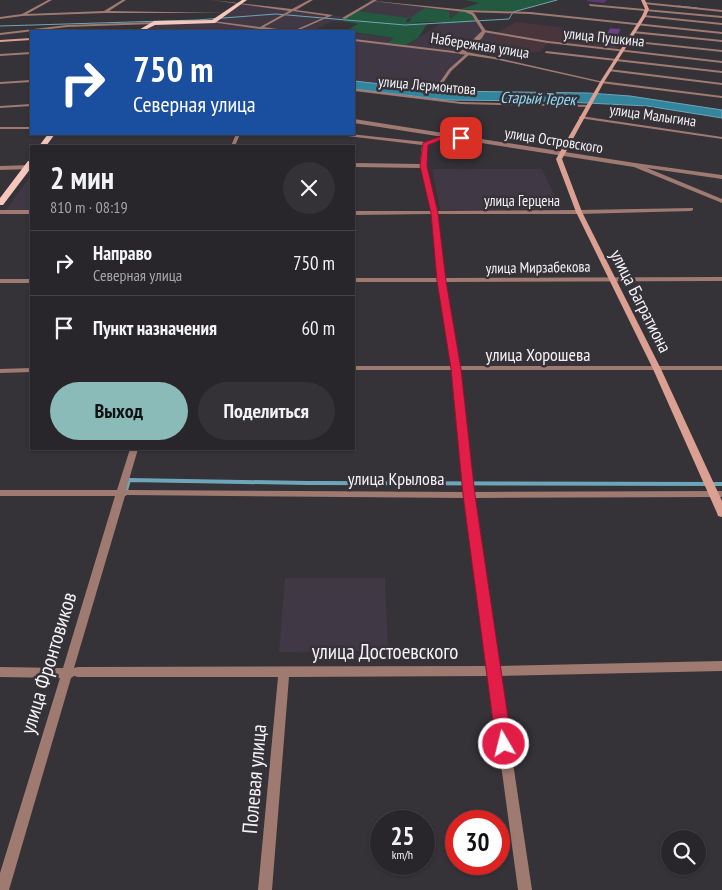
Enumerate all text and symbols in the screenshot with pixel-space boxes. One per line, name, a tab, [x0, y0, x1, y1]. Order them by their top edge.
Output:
street label: улица Пушкина	[563, 23, 645, 51]
street label: Набережная улица	[429, 28, 531, 62]
text: 750 m	[133, 46, 214, 92]
icon: right	[50, 50, 115, 115]
street label: улица Лермонтова	[377, 71, 477, 99]
water label: Старый Терек	[500, 87, 578, 109]
text: Северная улица	[133, 90, 256, 118]
street label: улица Малыгина	[608, 100, 698, 130]
pin	[440, 117, 482, 159]
street label: улица Островского	[503, 123, 605, 157]
icon: arrive	[447, 124, 475, 152]
text: 2 мин	[50, 158, 114, 197]
button: close	[283, 162, 335, 214]
street label: улица Герцена	[484, 191, 560, 210]
text: 810 m · 08:19	[50, 197, 128, 217]
text: Направо	[93, 241, 152, 265]
street label: улица Багратиона	[605, 246, 677, 356]
icon: right	[50, 249, 78, 277]
text: 750 m	[293, 251, 335, 275]
street label: улица Мирзабекова	[485, 257, 591, 277]
text: Северная улица	[93, 265, 182, 285]
icon: arrive	[50, 314, 78, 342]
text: Пункт назначения	[93, 316, 217, 340]
text: 60 m	[302, 316, 335, 340]
street label: улица Хорошева	[486, 343, 590, 366]
button: Выход	[50, 382, 188, 440]
button: Поделиться	[198, 382, 335, 440]
street label: улица Крылова	[348, 467, 444, 490]
street label: улица Фронтовиков	[14, 589, 82, 737]
street label: улица Достоевского	[312, 638, 458, 665]
position arrow	[477, 717, 529, 769]
street label: Полевая улица	[236, 723, 272, 835]
speed limit sign: 30	[445, 810, 510, 875]
text: 25	[391, 820, 414, 852]
map controls	[661, 830, 706, 875]
button: search	[661, 830, 706, 875]
text: km/h	[392, 847, 413, 862]

